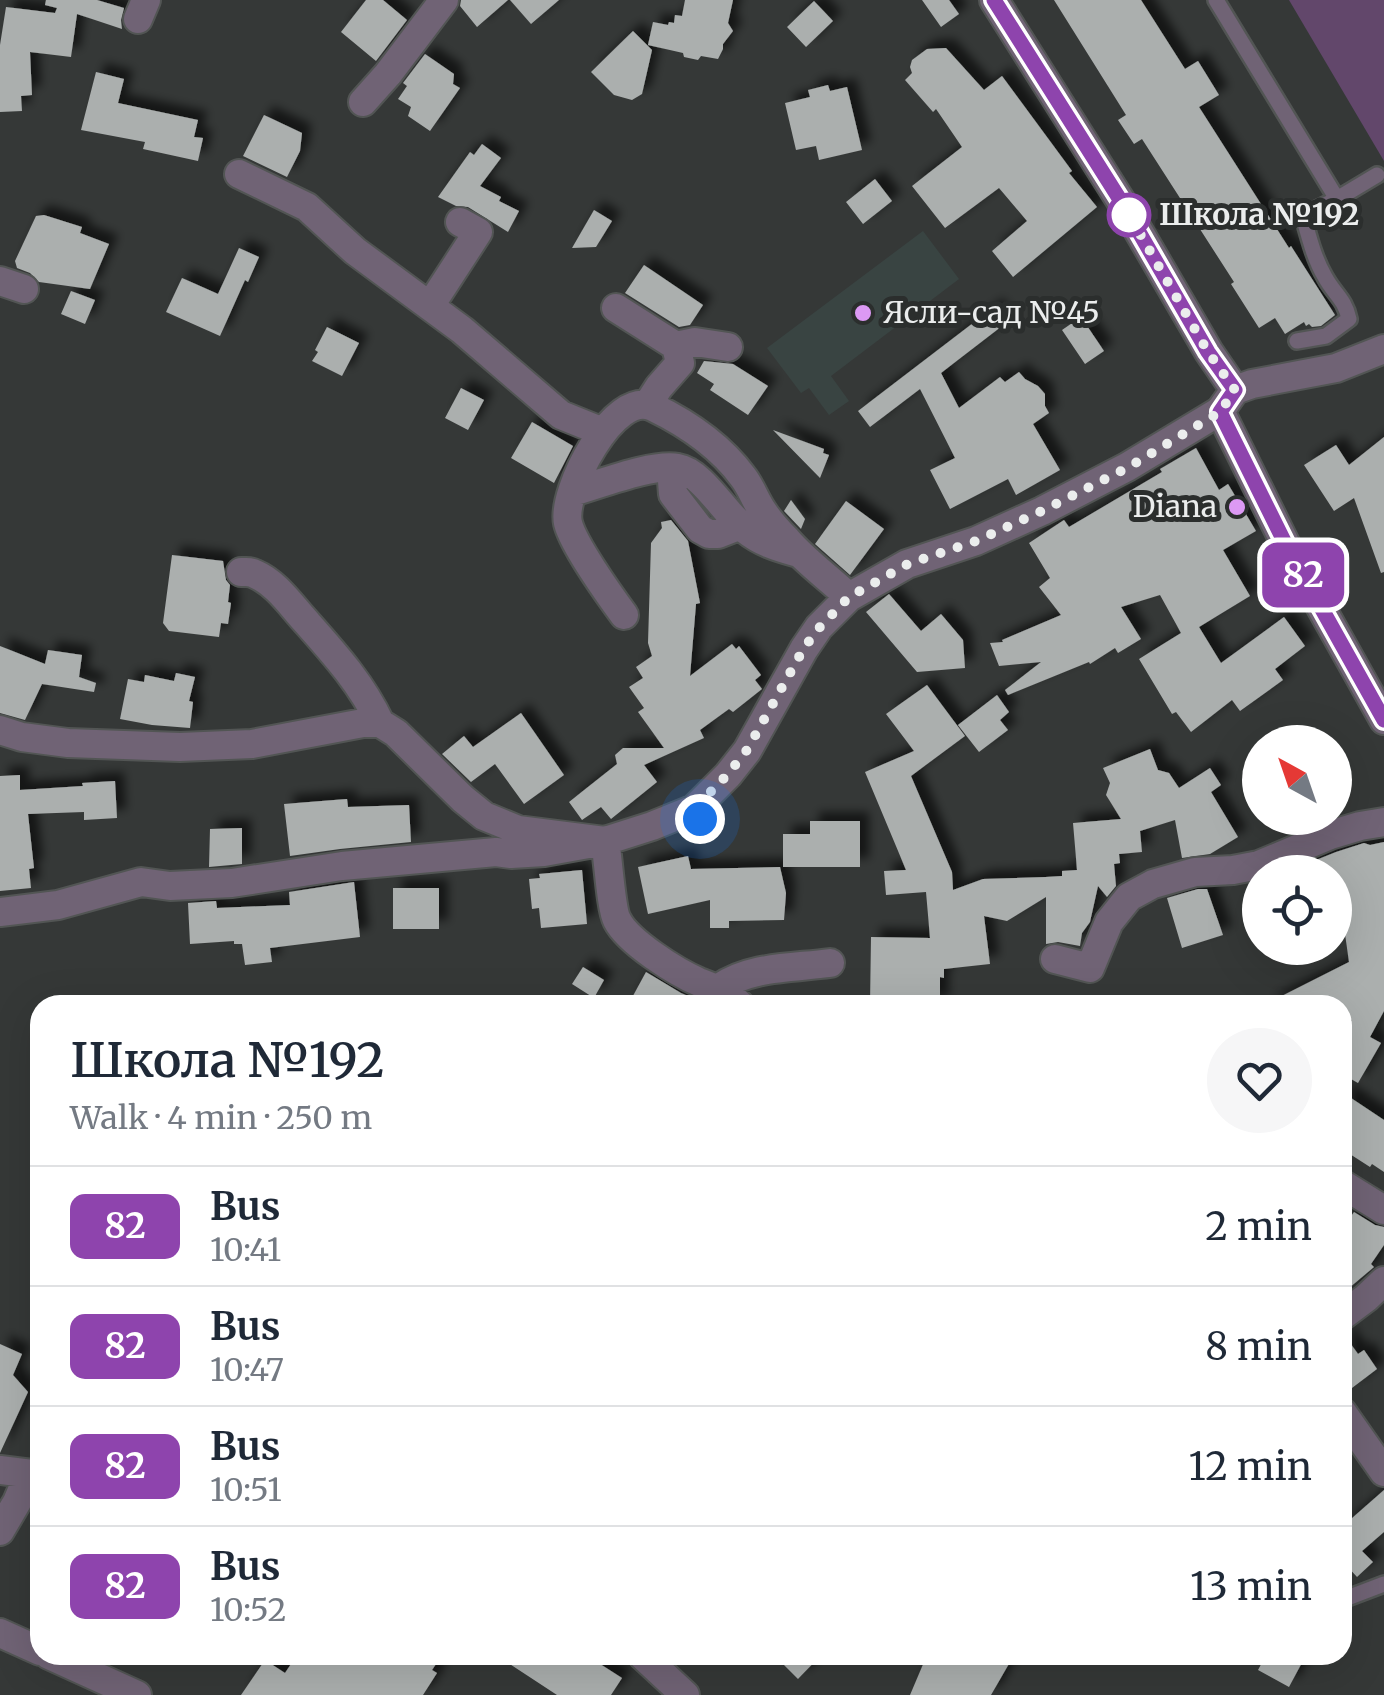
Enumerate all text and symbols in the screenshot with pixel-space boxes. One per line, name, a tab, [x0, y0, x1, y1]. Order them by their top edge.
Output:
marker: Школа №192	[1108, 194, 1150, 236]
place label: Школа №192	[1159, 195, 1359, 233]
place label: Ясли-сад №45	[883, 293, 1100, 331]
marker: Ясли-сад №45	[852, 302, 874, 324]
place label: Diana	[1133, 487, 1217, 525]
marker: Diana	[1226, 496, 1248, 518]
line badge: 82	[1258, 542, 1348, 608]
text: 82	[1282, 553, 1324, 597]
north arrow	[1242, 725, 1352, 835]
map controls	[1242, 725, 1352, 965]
your location	[675, 794, 725, 844]
button: locate	[1242, 855, 1352, 965]
button: heart	[1207, 1028, 1312, 1133]
text: Школа №192	[70, 1030, 385, 1090]
text: Walk · 4 min · 250 m	[70, 1098, 372, 1138]
text: Bus	[210, 1183, 280, 1230]
text: 2 min	[1205, 1203, 1312, 1250]
text: 82	[104, 1204, 146, 1248]
text: 10:41	[210, 1230, 281, 1270]
text: Bus	[210, 1303, 280, 1350]
text: 8 min	[1205, 1323, 1312, 1370]
text: 82	[104, 1324, 146, 1368]
text: 10:47	[210, 1350, 284, 1390]
text: Bus	[210, 1423, 280, 1470]
text: 12 min	[1189, 1443, 1312, 1490]
text: 82	[104, 1444, 146, 1488]
text: 10:51	[210, 1470, 282, 1510]
text: Bus	[210, 1543, 280, 1590]
text: 13 min	[1190, 1563, 1312, 1610]
text: 82	[104, 1564, 146, 1608]
text: 10:52	[210, 1590, 287, 1630]

